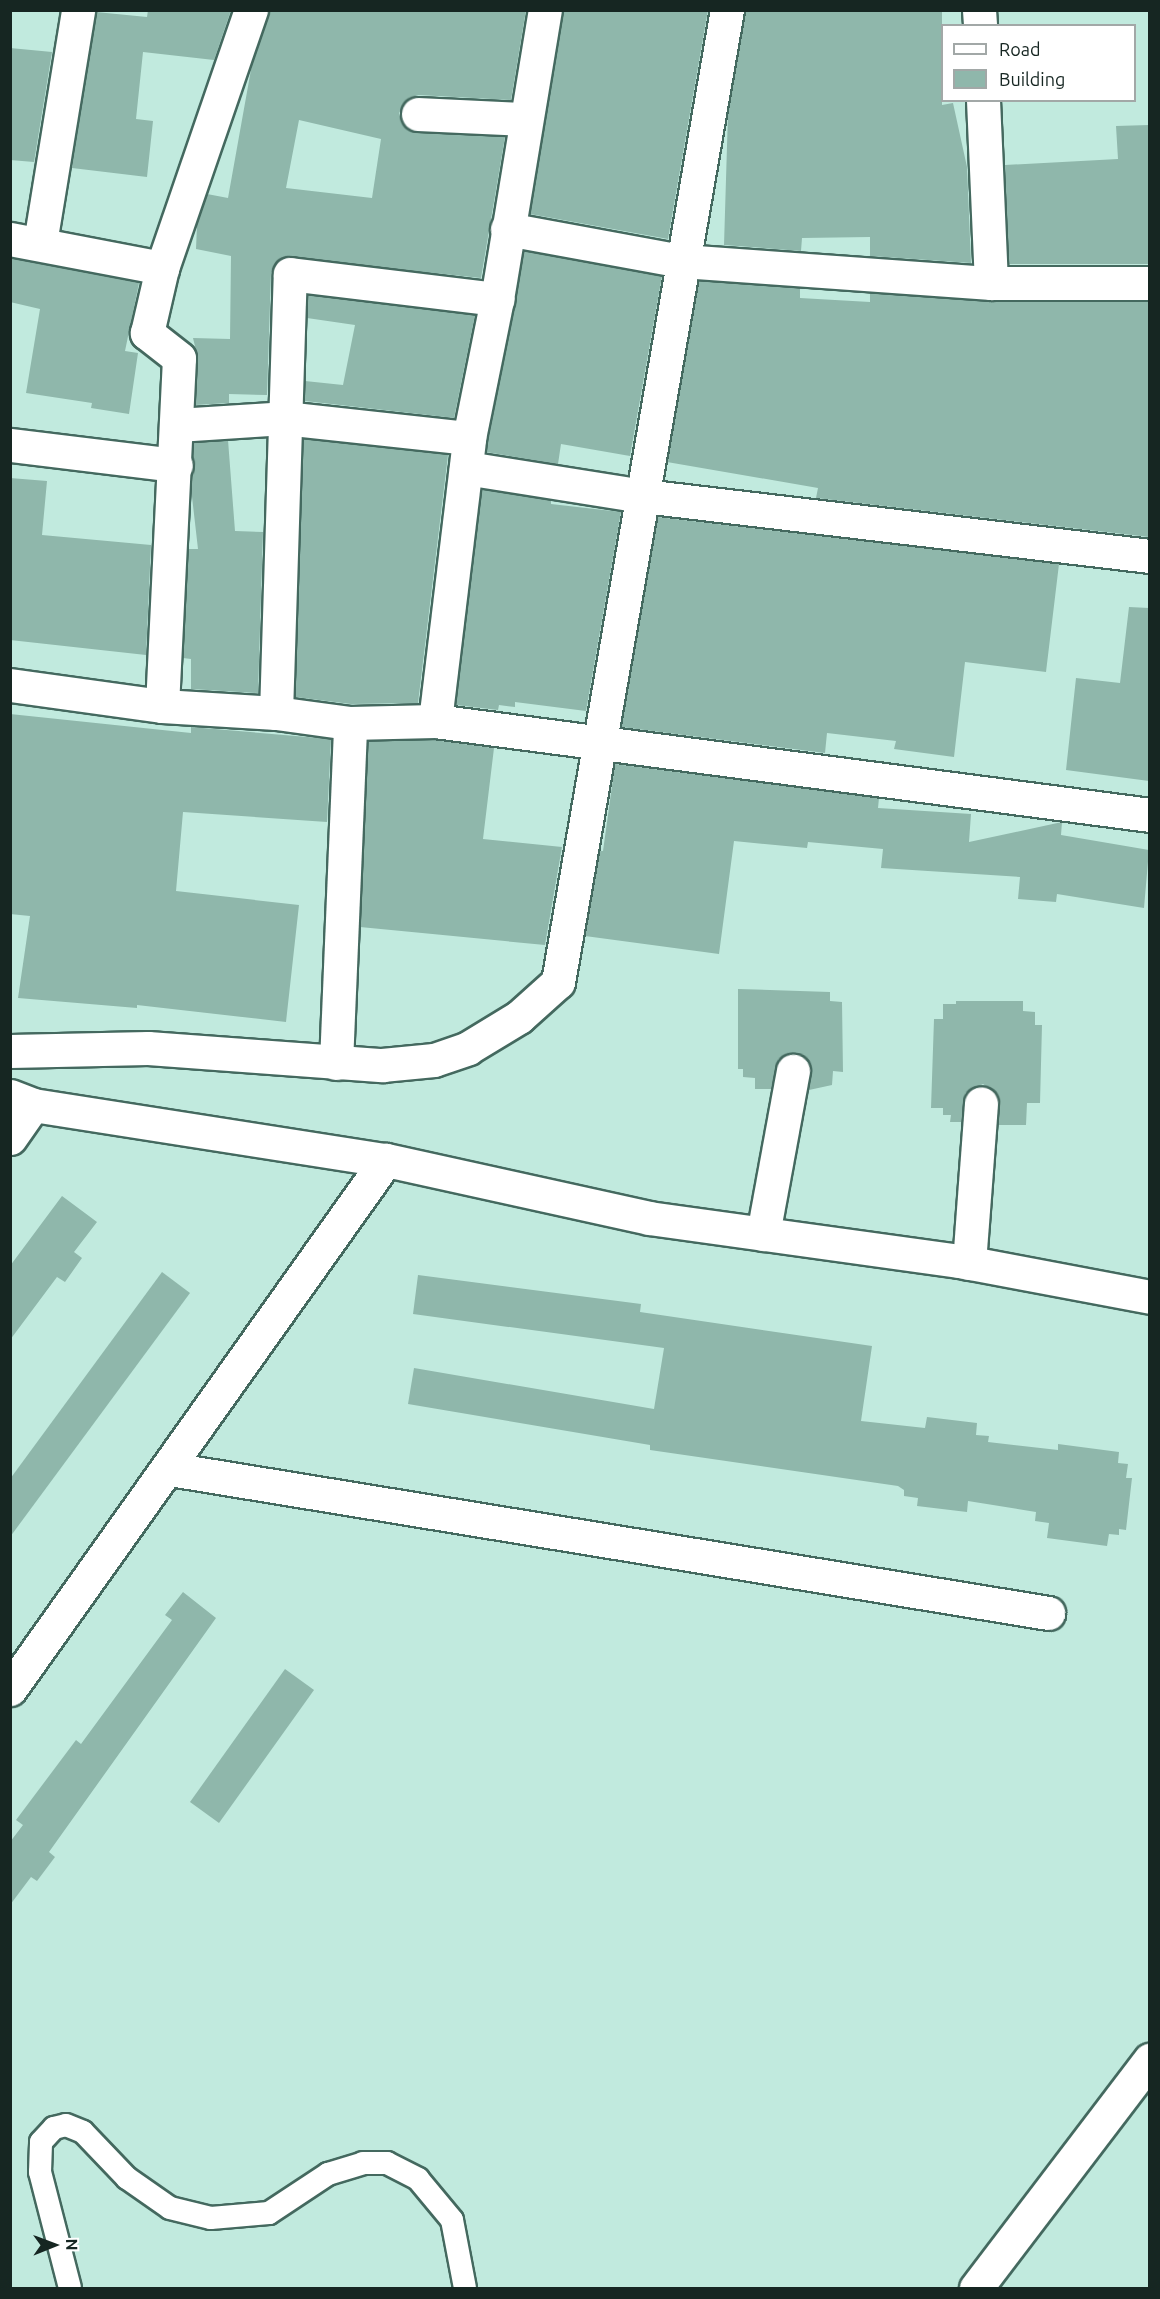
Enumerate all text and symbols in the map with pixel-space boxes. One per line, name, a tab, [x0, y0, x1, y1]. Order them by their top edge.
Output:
legend	[941, 24, 1136, 102]
text: Road	[999, 39, 1041, 59]
text: Building	[999, 69, 1065, 89]
north arrow	[24, 2215, 84, 2275]
text: N	[63, 2239, 81, 2251]

